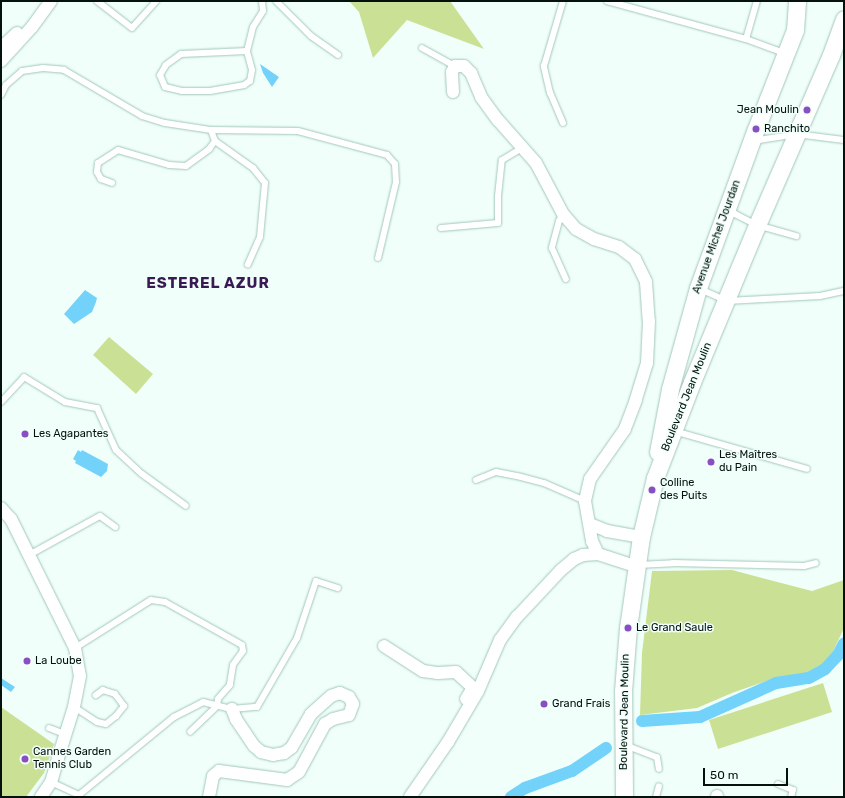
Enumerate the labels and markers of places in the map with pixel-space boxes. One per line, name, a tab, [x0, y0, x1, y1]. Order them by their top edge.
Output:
place label: Jean Moulin	[737, 103, 799, 117]
marker: Jean Moulin	[802, 105, 812, 115]
place label: Ranchito	[764, 122, 810, 136]
marker: Ranchito	[751, 124, 761, 134]
place label: Les Agapantes	[33, 427, 109, 441]
marker: Les Agapantes	[20, 429, 30, 439]
place label: Les Maîtres du Pain	[719, 449, 777, 475]
marker: Les Maîtres du Pain	[706, 457, 716, 467]
place label: Colline des Puits	[660, 477, 707, 503]
marker: Colline des Puits	[647, 485, 657, 495]
place label: Le Grand Saule	[636, 621, 713, 635]
marker: Le Grand Saule	[623, 623, 633, 633]
place label: La Loube	[35, 654, 82, 668]
marker: La Loube	[22, 656, 32, 666]
place label: Grand Frais	[552, 697, 610, 711]
marker: Grand Frais	[539, 699, 549, 709]
place label: Cannes Garden Tennis Club	[33, 746, 111, 772]
marker: Cannes Garden Tennis Club	[20, 754, 30, 764]

